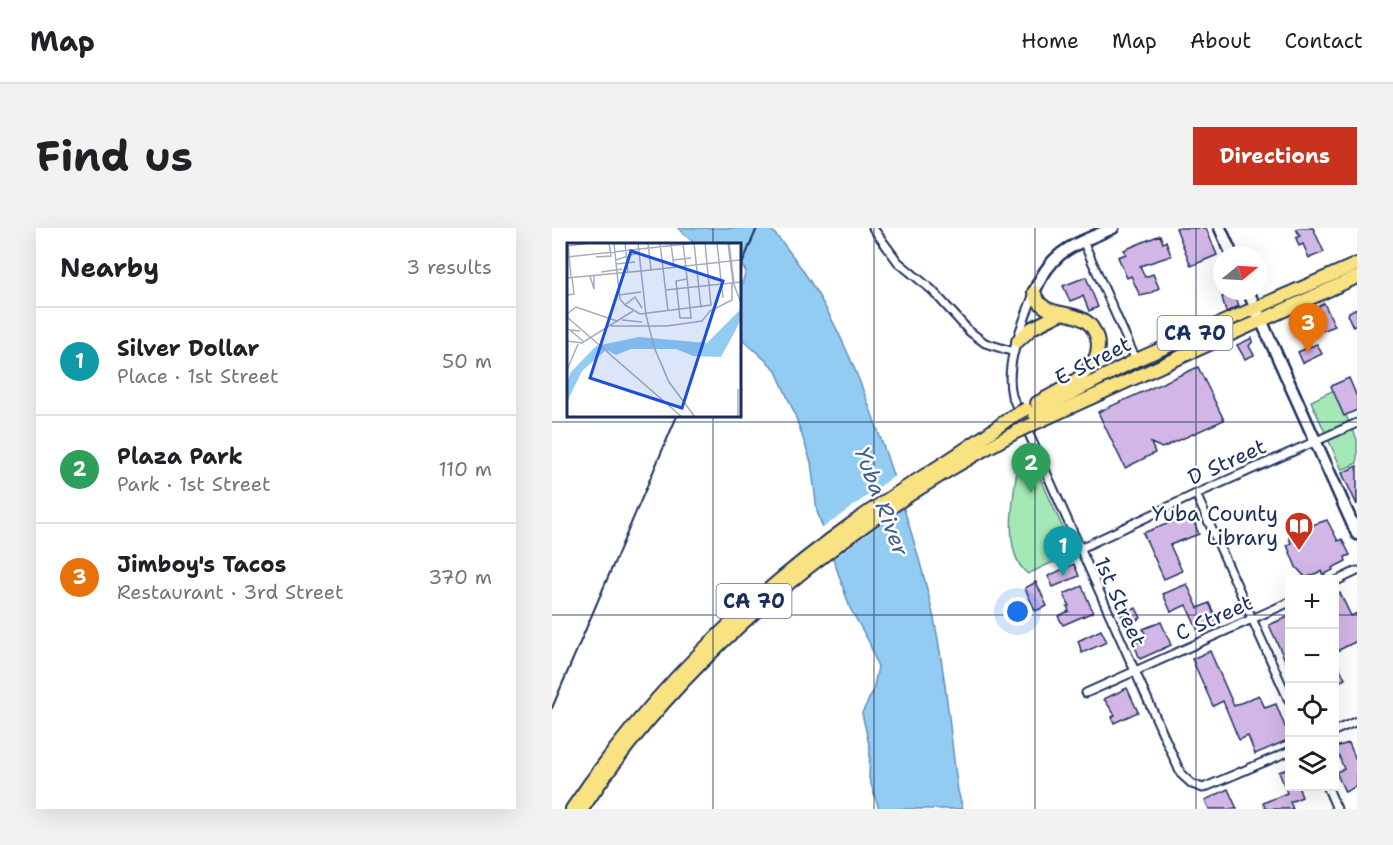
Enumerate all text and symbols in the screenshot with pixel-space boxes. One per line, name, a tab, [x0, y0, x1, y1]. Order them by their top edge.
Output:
text: Map	[30, 22, 95, 60]
text: Home	[1021, 27, 1079, 55]
text: Map	[1112, 27, 1157, 55]
text: About	[1190, 27, 1251, 55]
text: Contact	[1284, 27, 1363, 55]
button: Directions	[1193, 127, 1357, 185]
text: Find us	[36, 128, 193, 184]
inset map	[567, 243, 741, 417]
north arrow	[1213, 246, 1267, 300]
text: Nearby	[60, 250, 159, 285]
text: 3 results	[406, 254, 492, 280]
pin: 3	[1288, 304, 1328, 353]
road number: CA 70	[1158, 316, 1232, 350]
street label: E Street	[1050, 330, 1136, 392]
text: Silver Dollar	[117, 334, 259, 363]
text: 1	[75, 348, 84, 374]
text: 50 m	[442, 348, 492, 374]
text: Place · 1st Street	[117, 363, 279, 389]
street label: D Street	[1184, 432, 1270, 492]
text: Plaza Park	[117, 442, 243, 471]
water label: Yuba River	[847, 442, 916, 560]
pin: 2	[1012, 444, 1050, 493]
text: 2	[73, 456, 87, 482]
text: 110 m	[438, 456, 492, 482]
text: Park · 1st Street	[117, 471, 271, 497]
place label: Yuba County Library	[1152, 500, 1278, 552]
library icon: Yuba County Library	[1283, 510, 1315, 552]
pin: 1	[1044, 526, 1082, 576]
text: Jimboy's Tacos	[117, 550, 286, 579]
street label: 1st Street	[1088, 552, 1152, 652]
text: 3	[73, 564, 87, 590]
text: 370 m	[428, 564, 492, 590]
map controls	[1285, 575, 1339, 791]
button: +	[1285, 575, 1339, 629]
text: Restaurant · 3rd Street	[117, 579, 344, 605]
road number: CA 70	[716, 584, 792, 618]
street label: C Street	[1171, 589, 1257, 647]
your location	[1003, 597, 1032, 626]
button: −	[1285, 629, 1339, 683]
button: locate	[1285, 683, 1339, 737]
button: layers	[1285, 737, 1339, 791]

